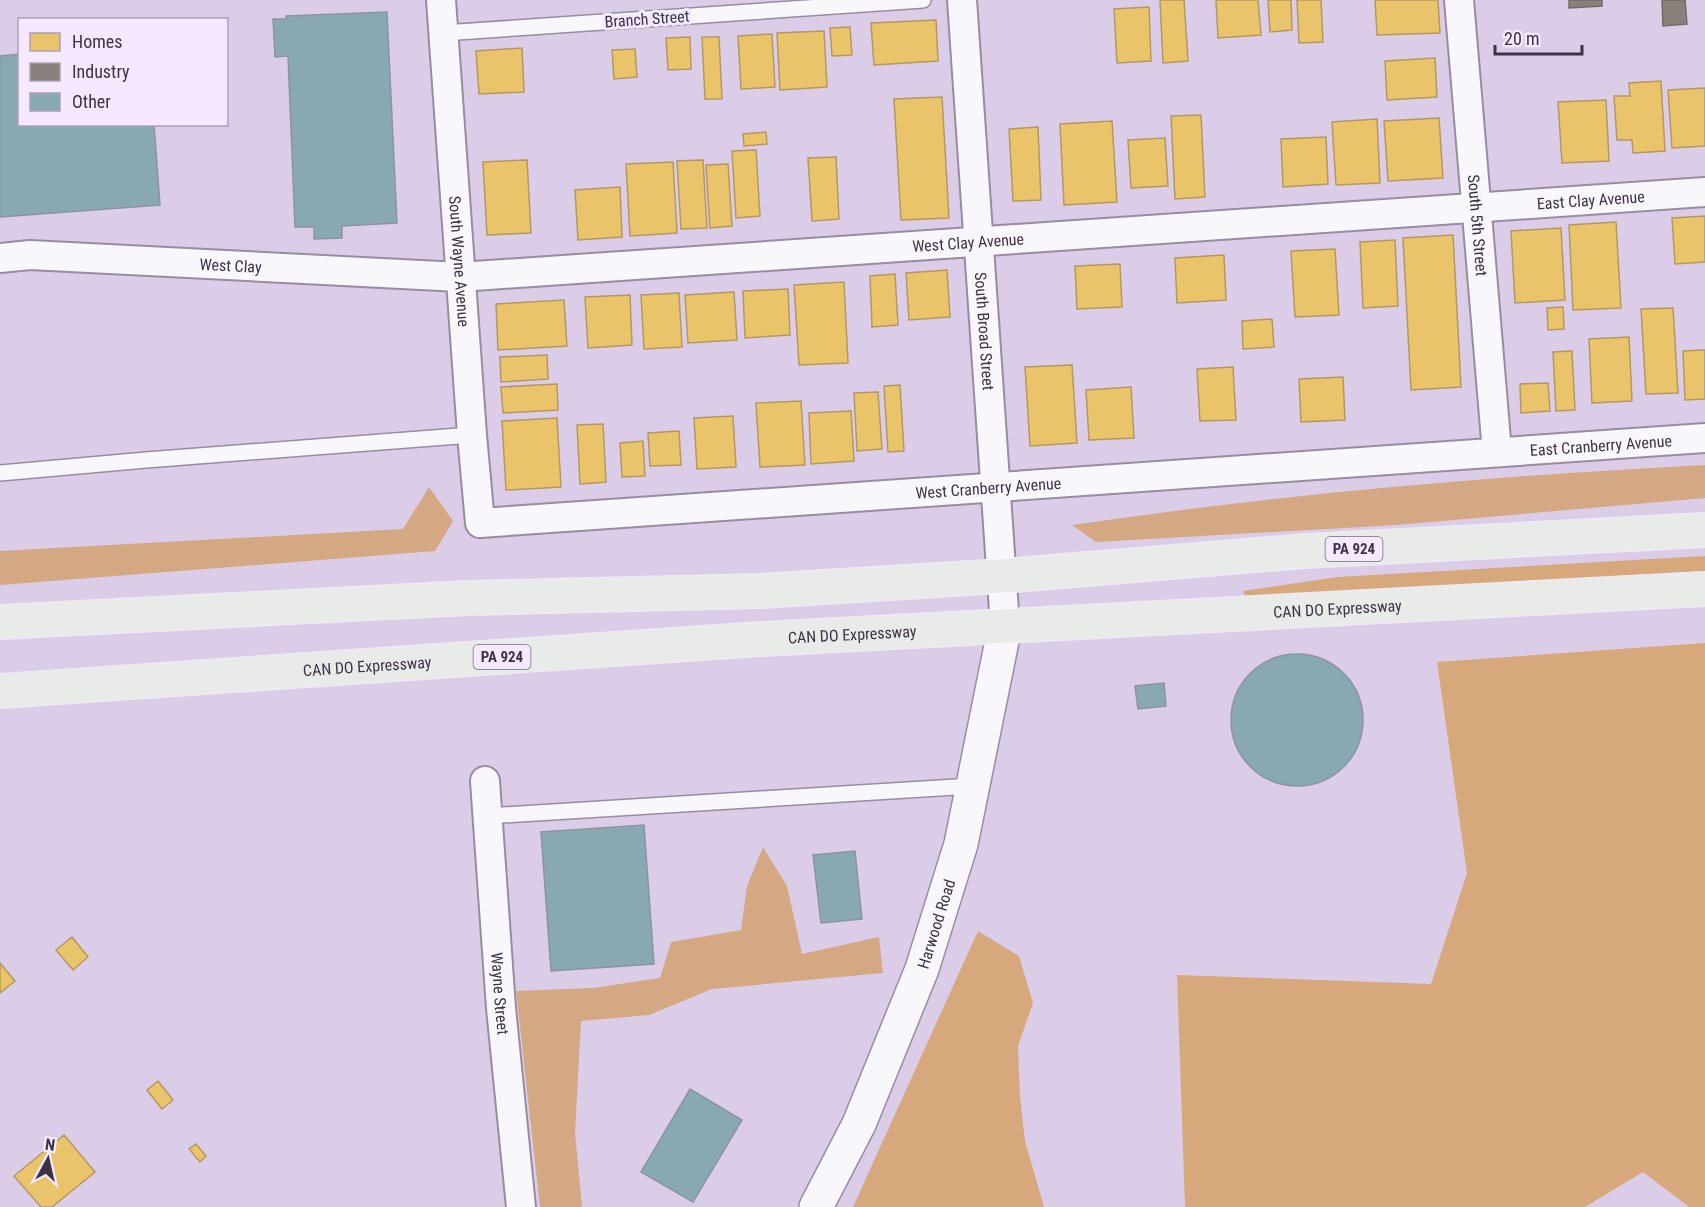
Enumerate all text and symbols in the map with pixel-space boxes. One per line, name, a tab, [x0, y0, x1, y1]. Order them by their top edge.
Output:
street label: Branch Street	[604, 7, 690, 31]
legend	[18, 18, 228, 126]
scale bar	[1495, 18, 1582, 56]
text: 20 m	[1504, 28, 1539, 49]
text: Homes	[72, 31, 122, 52]
text: Industry	[72, 61, 130, 82]
text: Other	[72, 91, 111, 112]
street label: South 5th Street	[1464, 174, 1492, 277]
street label: East Clay Avenue	[1536, 187, 1645, 213]
street label: South Wayne Avenue	[445, 195, 474, 328]
street label: West Clay Avenue	[912, 229, 1025, 256]
street label: West Clay	[199, 254, 262, 276]
street label: South Broad Street	[971, 271, 998, 391]
street label: East Cranberry Avenue	[1529, 431, 1672, 460]
street label: West Cranberry Avenue	[915, 473, 1062, 502]
road number: PA 924	[1326, 537, 1382, 561]
street label: CAN DO Expressway	[1273, 596, 1402, 621]
street label: CAN DO Expressway	[787, 621, 917, 647]
road number: PA 924	[474, 645, 530, 669]
street label: CAN DO Expressway	[302, 652, 432, 680]
street label: Harwood Road	[913, 877, 959, 971]
street label: Wayne Street	[488, 952, 513, 1036]
north arrow	[18, 1129, 78, 1189]
text: N	[44, 1135, 56, 1155]

